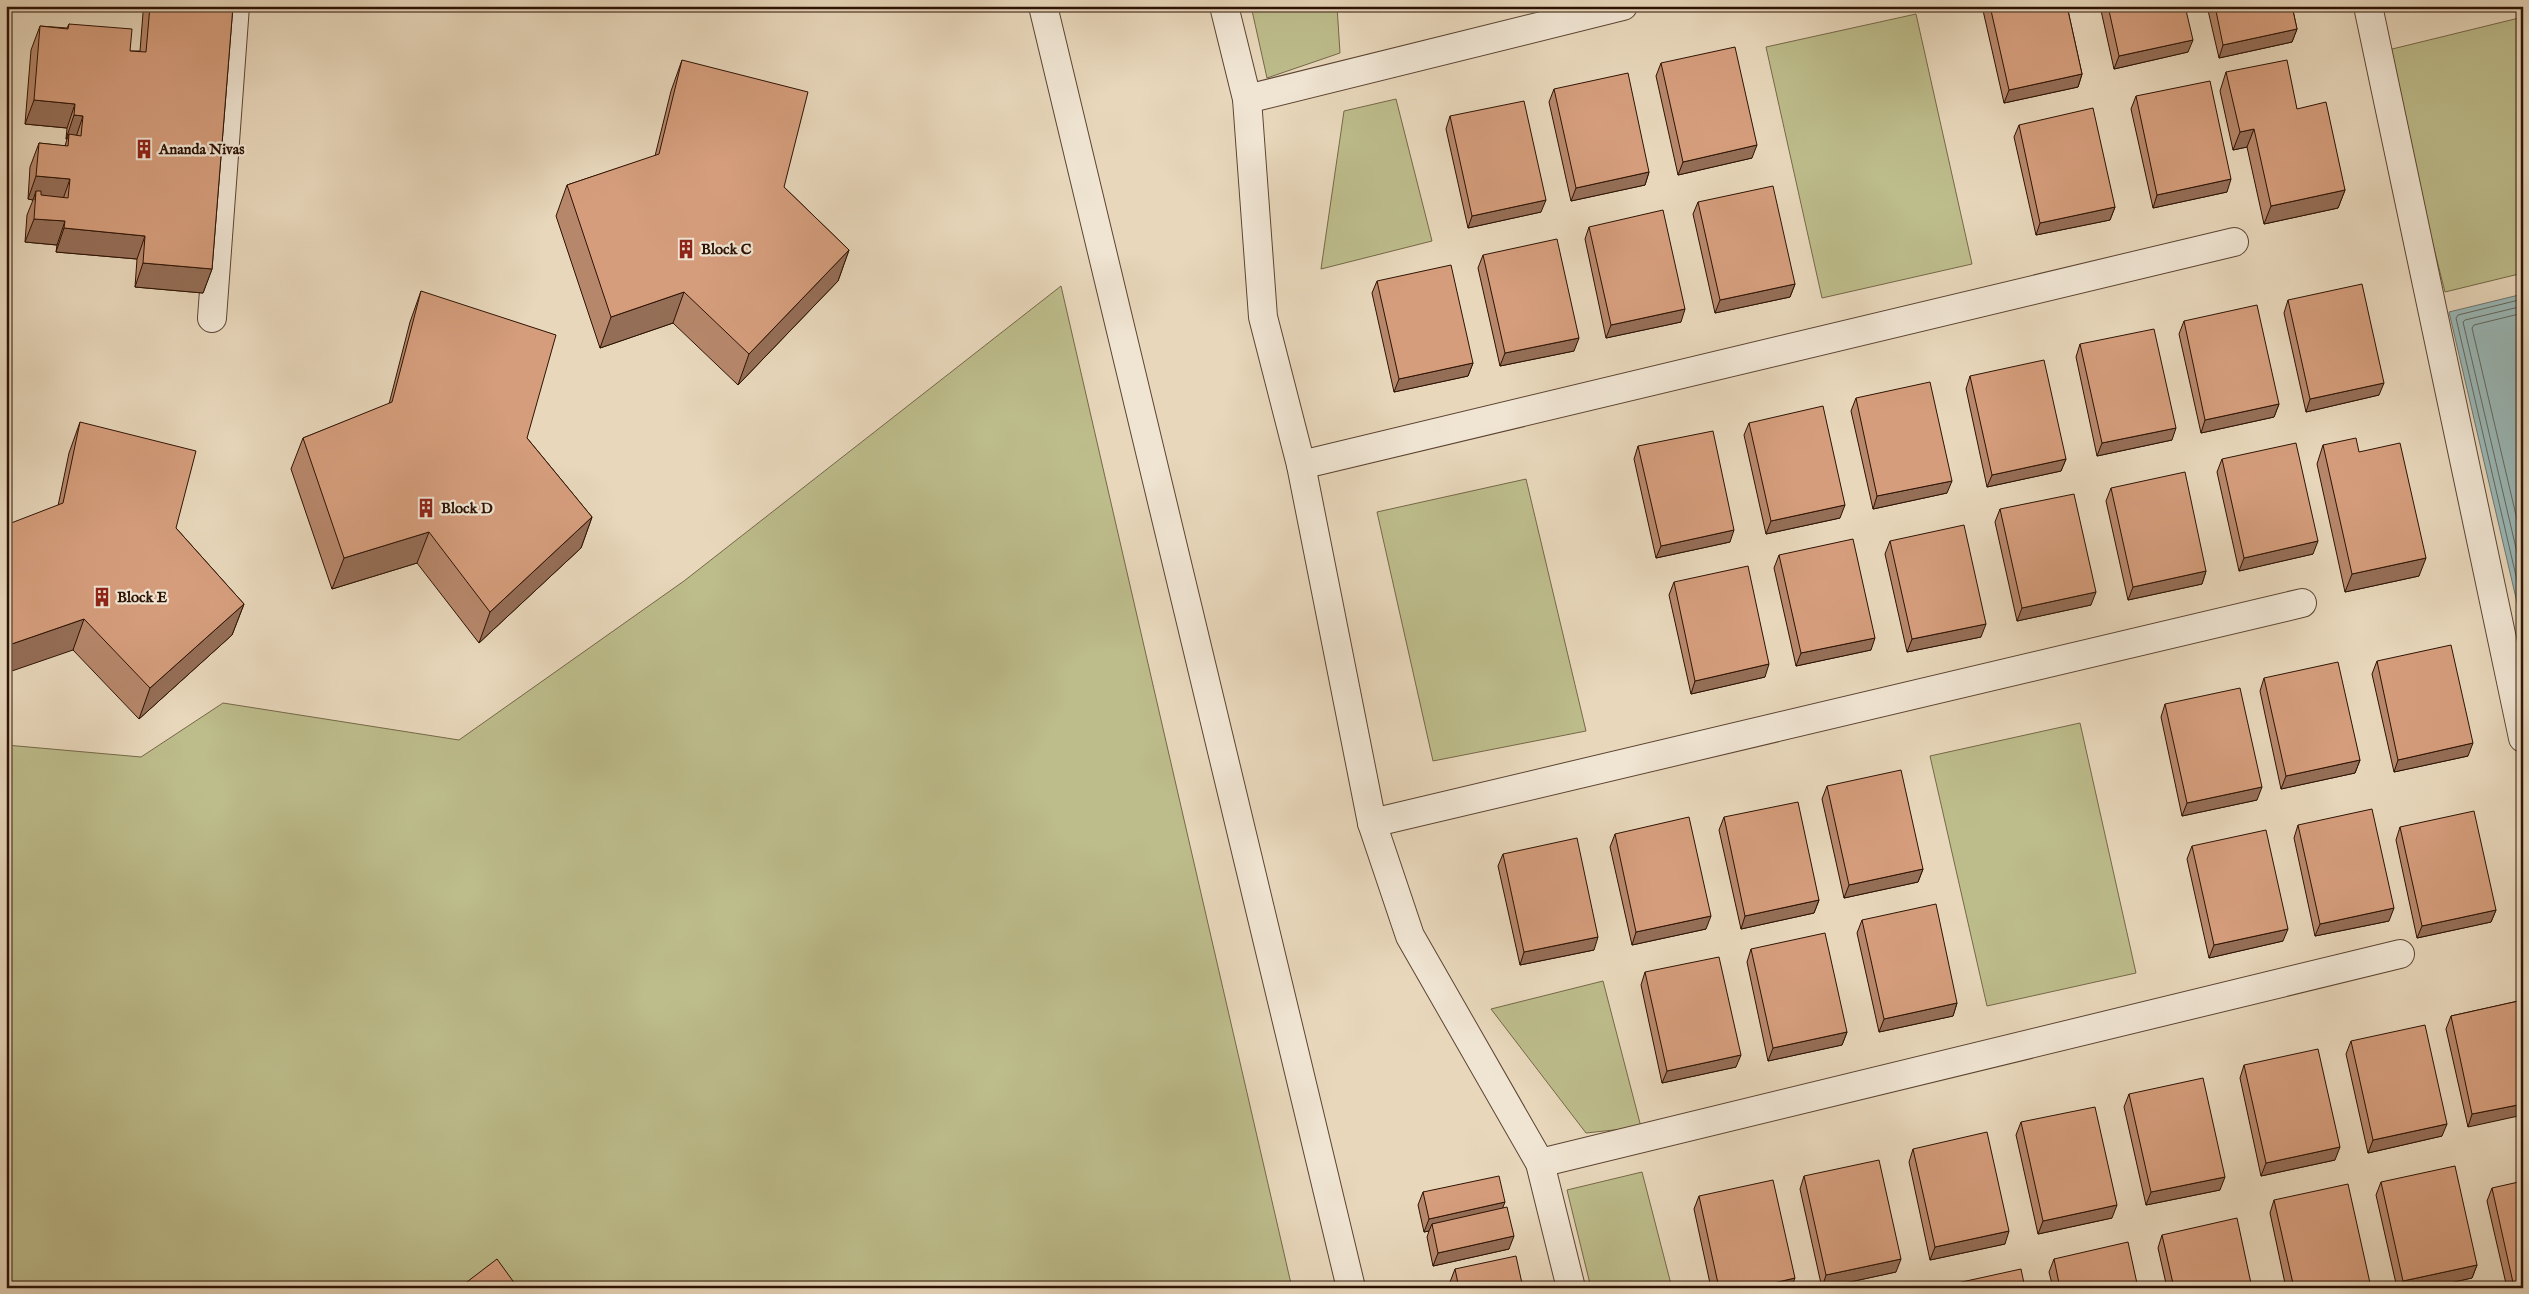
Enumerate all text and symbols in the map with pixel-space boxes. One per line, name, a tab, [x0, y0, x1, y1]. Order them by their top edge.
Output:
building icon: Ananda Nivas	[133, 138, 155, 160]
place label: Ananda Nivas	[158, 140, 245, 159]
building icon: Block C	[675, 238, 697, 260]
place label: Block C	[701, 240, 752, 259]
building icon: Block D	[415, 497, 437, 519]
place label: Block D	[441, 499, 493, 518]
building icon: Block E	[91, 586, 113, 608]
place label: Block E	[117, 588, 168, 607]

